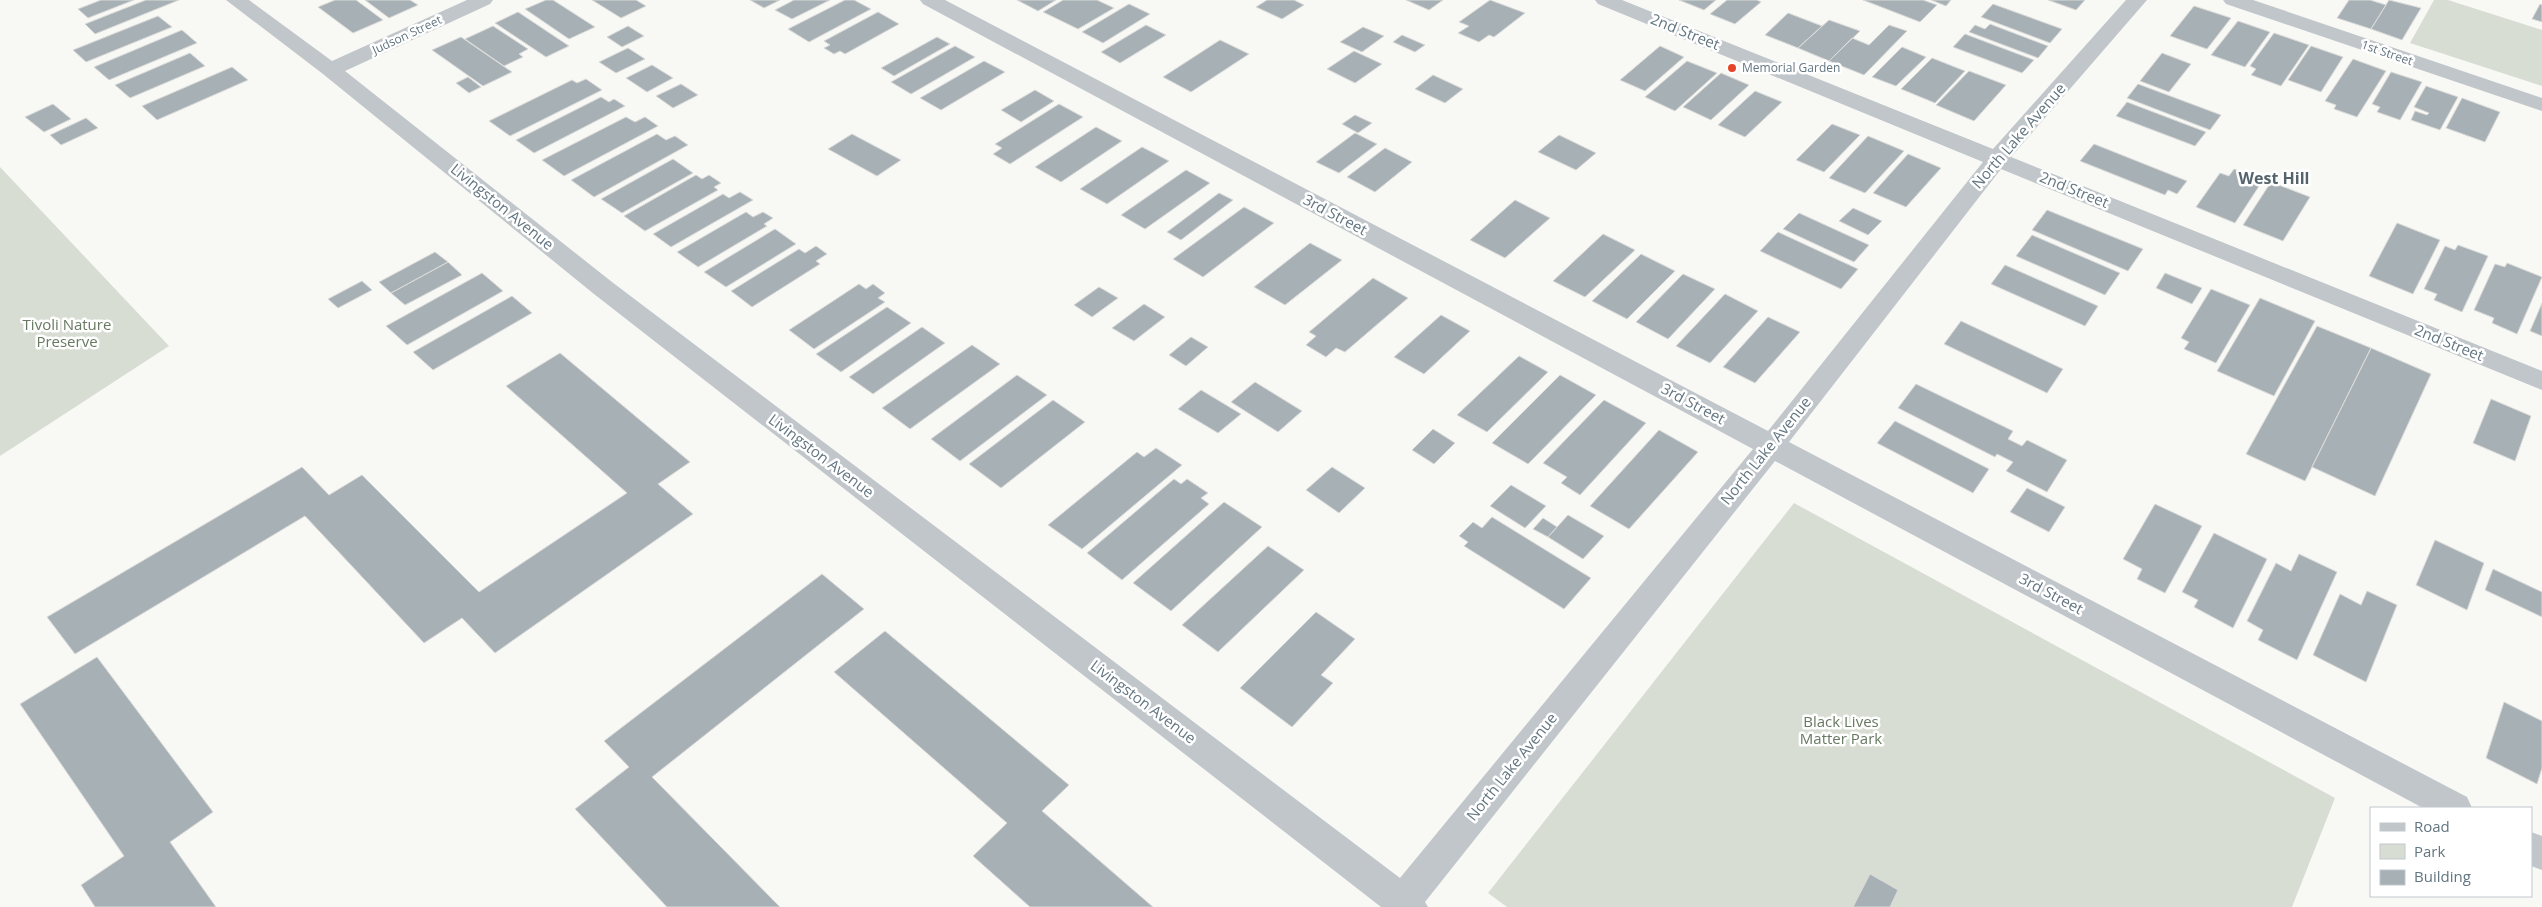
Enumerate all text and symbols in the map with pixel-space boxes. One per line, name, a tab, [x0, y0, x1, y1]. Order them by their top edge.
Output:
street label: 2nd Street	[1648, 8, 1723, 54]
street label: Judson Street	[368, 11, 444, 58]
street label: 1st Street	[2359, 36, 2415, 69]
place label: Memorial Garden	[1742, 59, 1840, 76]
marker: Memorial Garden	[1726, 62, 1738, 74]
street label: North Lake Avenue	[1967, 78, 2070, 192]
street label: Livingston Avenue	[447, 158, 558, 254]
street label: 2nd Street	[2037, 166, 2112, 212]
district label: West Hill	[2239, 167, 2309, 189]
street label: 3rd Street	[1300, 189, 1371, 239]
park label: Tivoli Nature Preserve	[23, 314, 111, 351]
street label: 2nd Street	[2412, 319, 2487, 365]
street label: 3rd Street	[1658, 378, 1729, 428]
street label: North Lake Avenue	[1715, 392, 1815, 509]
street label: Livingston Avenue	[765, 409, 878, 501]
street label: 3rd Street	[2016, 568, 2087, 618]
street label: Livingston Avenue	[1087, 655, 1200, 747]
street label: North Lake Avenue	[1461, 708, 1561, 825]
park label: Black Lives Matter Park	[1800, 711, 1882, 748]
legend	[2370, 807, 2532, 897]
text: Road	[2414, 816, 2450, 836]
text: Park	[2414, 841, 2445, 861]
text: Building	[2414, 866, 2471, 886]

